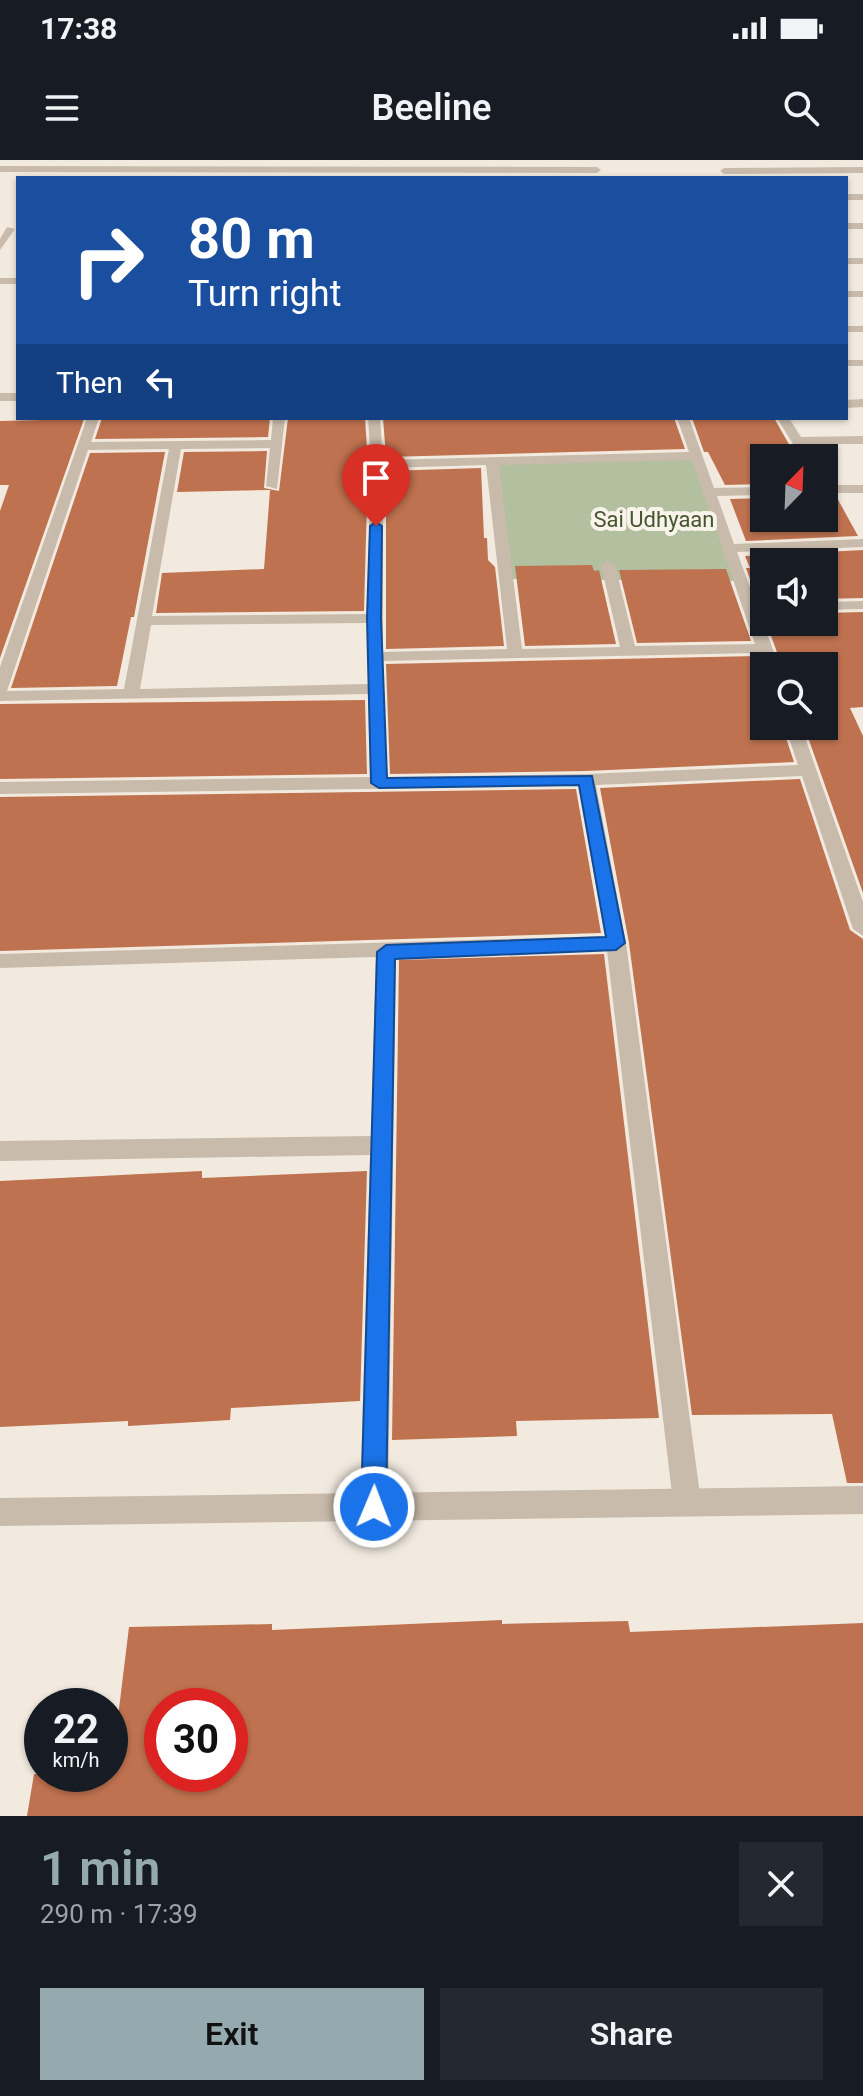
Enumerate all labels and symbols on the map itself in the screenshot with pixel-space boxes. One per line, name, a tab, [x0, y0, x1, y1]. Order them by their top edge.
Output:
pin	[342, 444, 410, 526]
north arrow	[750, 444, 838, 532]
park label: Sai Udhyaan	[594, 507, 714, 532]
position arrow	[332, 1465, 416, 1549]
speed limit sign: 30	[144, 1688, 248, 1792]

